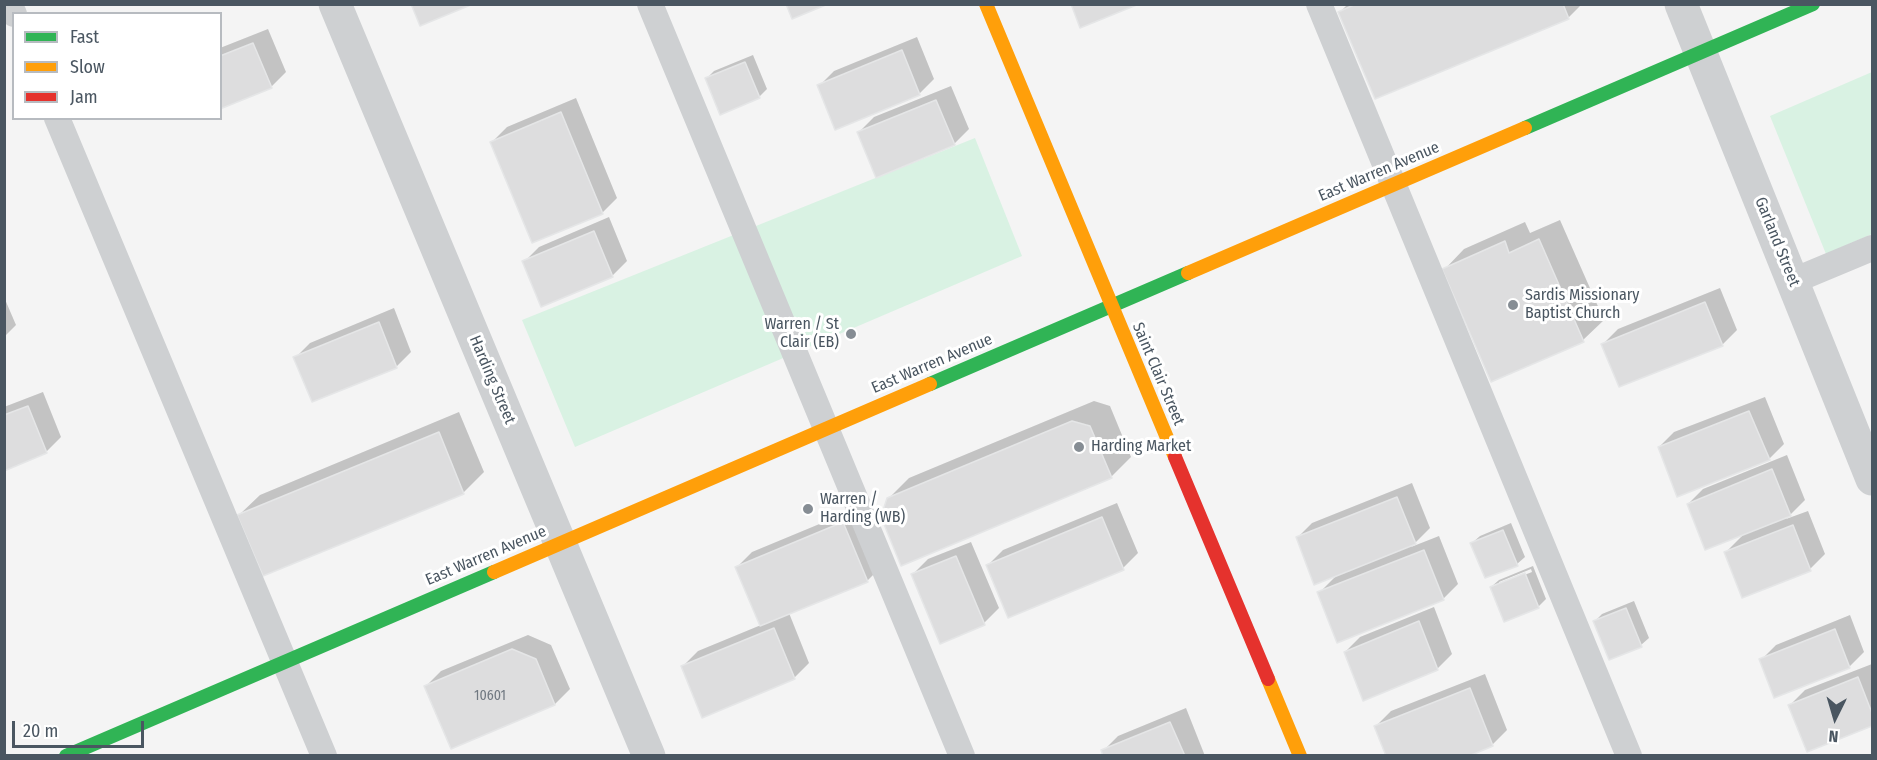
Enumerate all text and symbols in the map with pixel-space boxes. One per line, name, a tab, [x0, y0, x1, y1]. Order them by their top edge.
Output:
legend	[12, 12, 222, 120]
text: Fast	[70, 26, 99, 48]
text: Slow	[70, 56, 105, 78]
text: Jam	[70, 86, 98, 108]
street label: East Warren Avenue	[1316, 138, 1442, 206]
street label: Garland Street	[1750, 195, 1804, 289]
place label: Sardis Missionary Baptist Church	[1525, 286, 1639, 324]
marker: Sardis Missionary Baptist Church	[1506, 298, 1520, 312]
place label: Warren / St Clair (EB)	[764, 315, 839, 353]
street label: Saint Clair Street	[1128, 320, 1188, 428]
marker: Warren / St Clair (EB)	[844, 327, 858, 341]
street label: East Warren Avenue	[869, 330, 995, 398]
street label: Harding Street	[465, 333, 519, 427]
place label: Harding Market	[1091, 437, 1191, 457]
marker: Harding Market	[1072, 440, 1086, 454]
place label: Warren / Harding (WB)	[820, 490, 905, 528]
marker: Warren / Harding (WB)	[801, 502, 815, 516]
street label: East Warren Avenue	[423, 522, 549, 590]
house number: 10601	[474, 688, 506, 704]
north arrow	[1805, 688, 1865, 748]
scale bar	[15, 709, 147, 747]
text: 20 m	[23, 720, 58, 742]
text: N	[1828, 727, 1839, 746]

